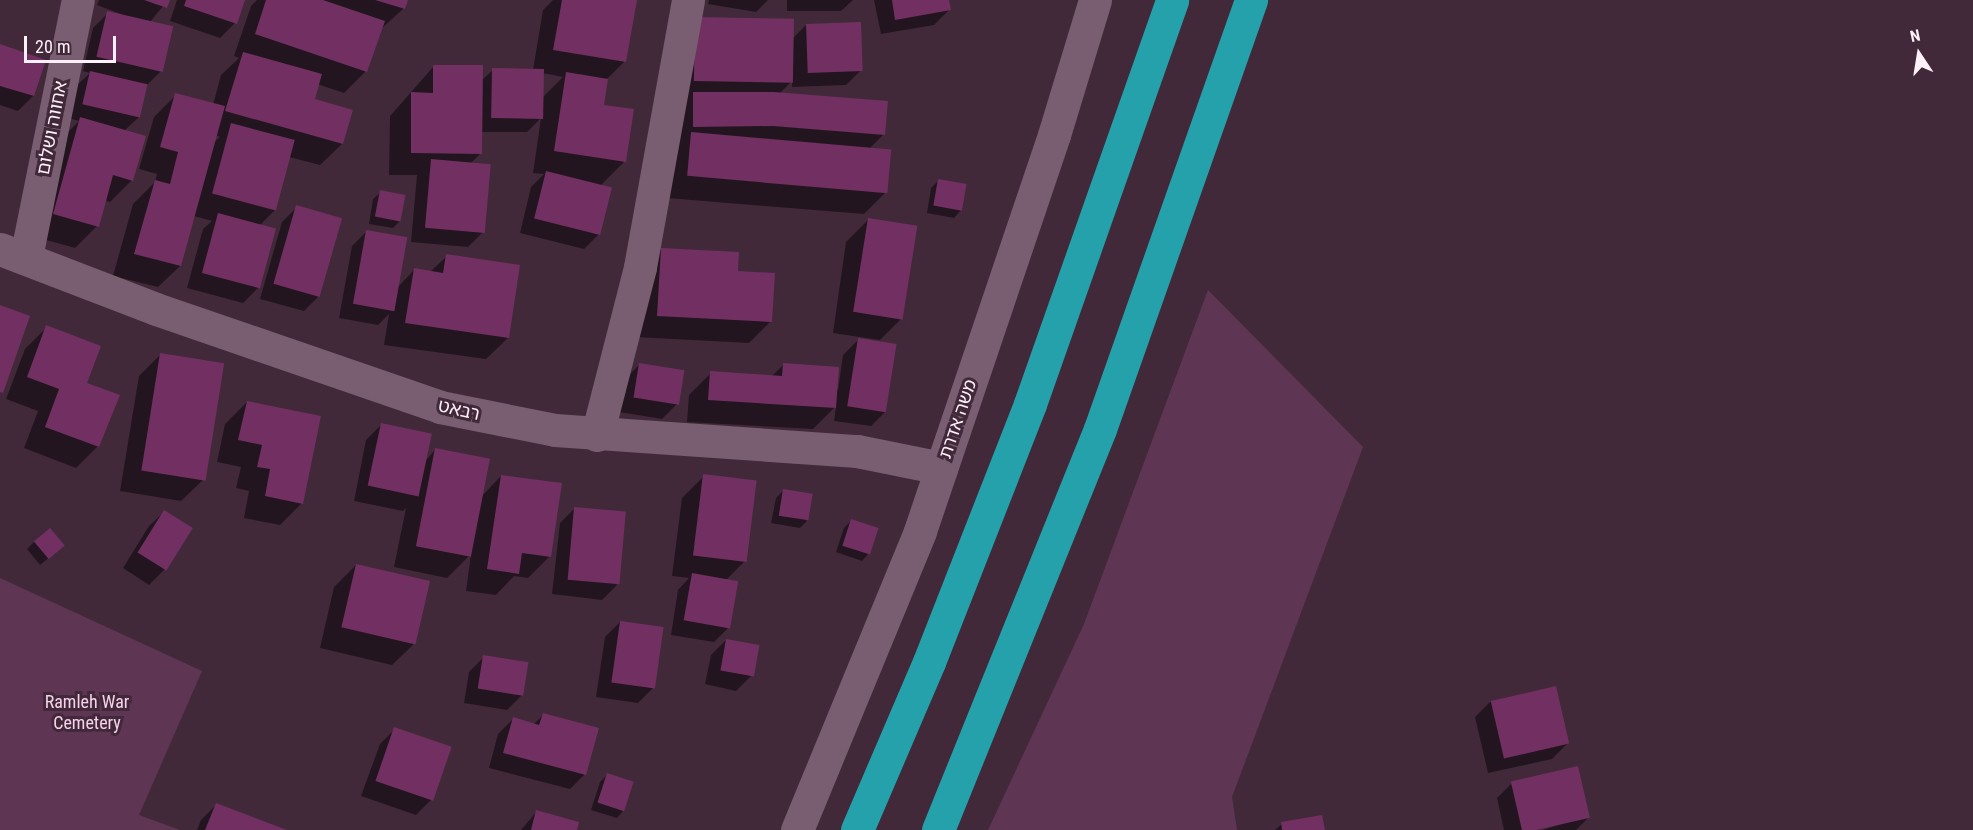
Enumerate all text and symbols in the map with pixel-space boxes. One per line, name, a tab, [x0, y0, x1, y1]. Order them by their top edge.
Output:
scale bar	[27, 24, 118, 62]
north arrow	[1889, 24, 1949, 84]
text: N	[1908, 26, 1922, 46]
text: 20 m	[35, 36, 70, 57]
street label: אחווה ושלום	[32, 79, 72, 177]
street label: משה אדרת	[934, 377, 982, 461]
street label: רבאט	[436, 395, 482, 425]
park label: Ramleh War Cemetery	[45, 692, 129, 734]

